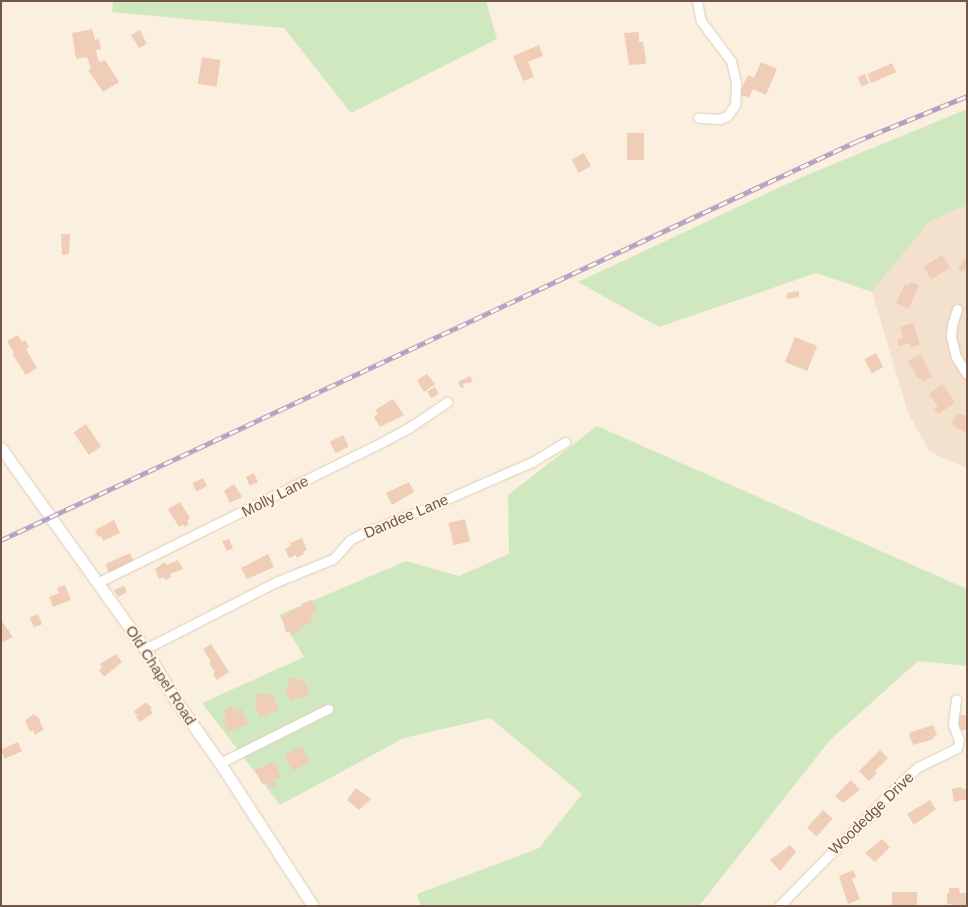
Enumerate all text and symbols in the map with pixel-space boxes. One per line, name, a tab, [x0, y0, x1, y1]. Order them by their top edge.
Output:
street label: Molly Lane	[239, 472, 311, 520]
street label: Dandee Lane	[361, 490, 451, 542]
street label: Old Chapel Road	[122, 622, 200, 728]
street label: Woodedge Drive	[825, 768, 917, 858]

